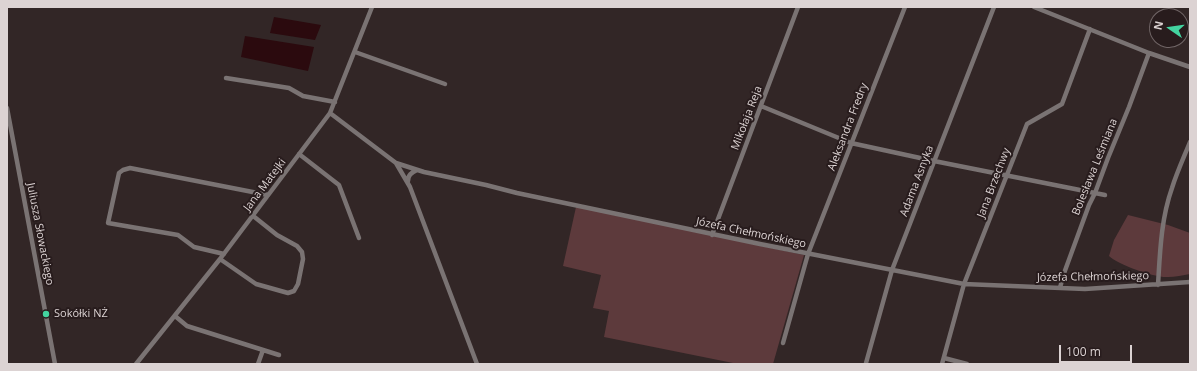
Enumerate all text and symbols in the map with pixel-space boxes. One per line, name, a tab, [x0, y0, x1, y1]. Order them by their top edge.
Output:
north arrow	[1149, 8, 1189, 48]
text: N	[1149, 19, 1166, 31]
street label: Aleksandra Fredry	[825, 81, 871, 173]
street label: Mikołaja Reja	[729, 84, 765, 152]
street label: Bolesława Leśmiana	[1070, 117, 1120, 217]
street label: Adama Asnyka	[897, 143, 937, 219]
street label: Jana Brzechwy	[975, 146, 1013, 220]
street label: Jana Matejki	[241, 156, 289, 214]
street label: Juliusza Słowackiego	[24, 182, 56, 286]
street label: Józefa Chełmońskiego	[695, 215, 807, 251]
street label: Józefa Chełmońskiego	[1037, 269, 1149, 285]
place label: Sokółki NŻ	[54, 307, 108, 321]
marker: Sokółki NŻ	[41, 309, 51, 319]
scale bar	[1061, 337, 1134, 363]
text: 100 m	[1066, 343, 1101, 360]

